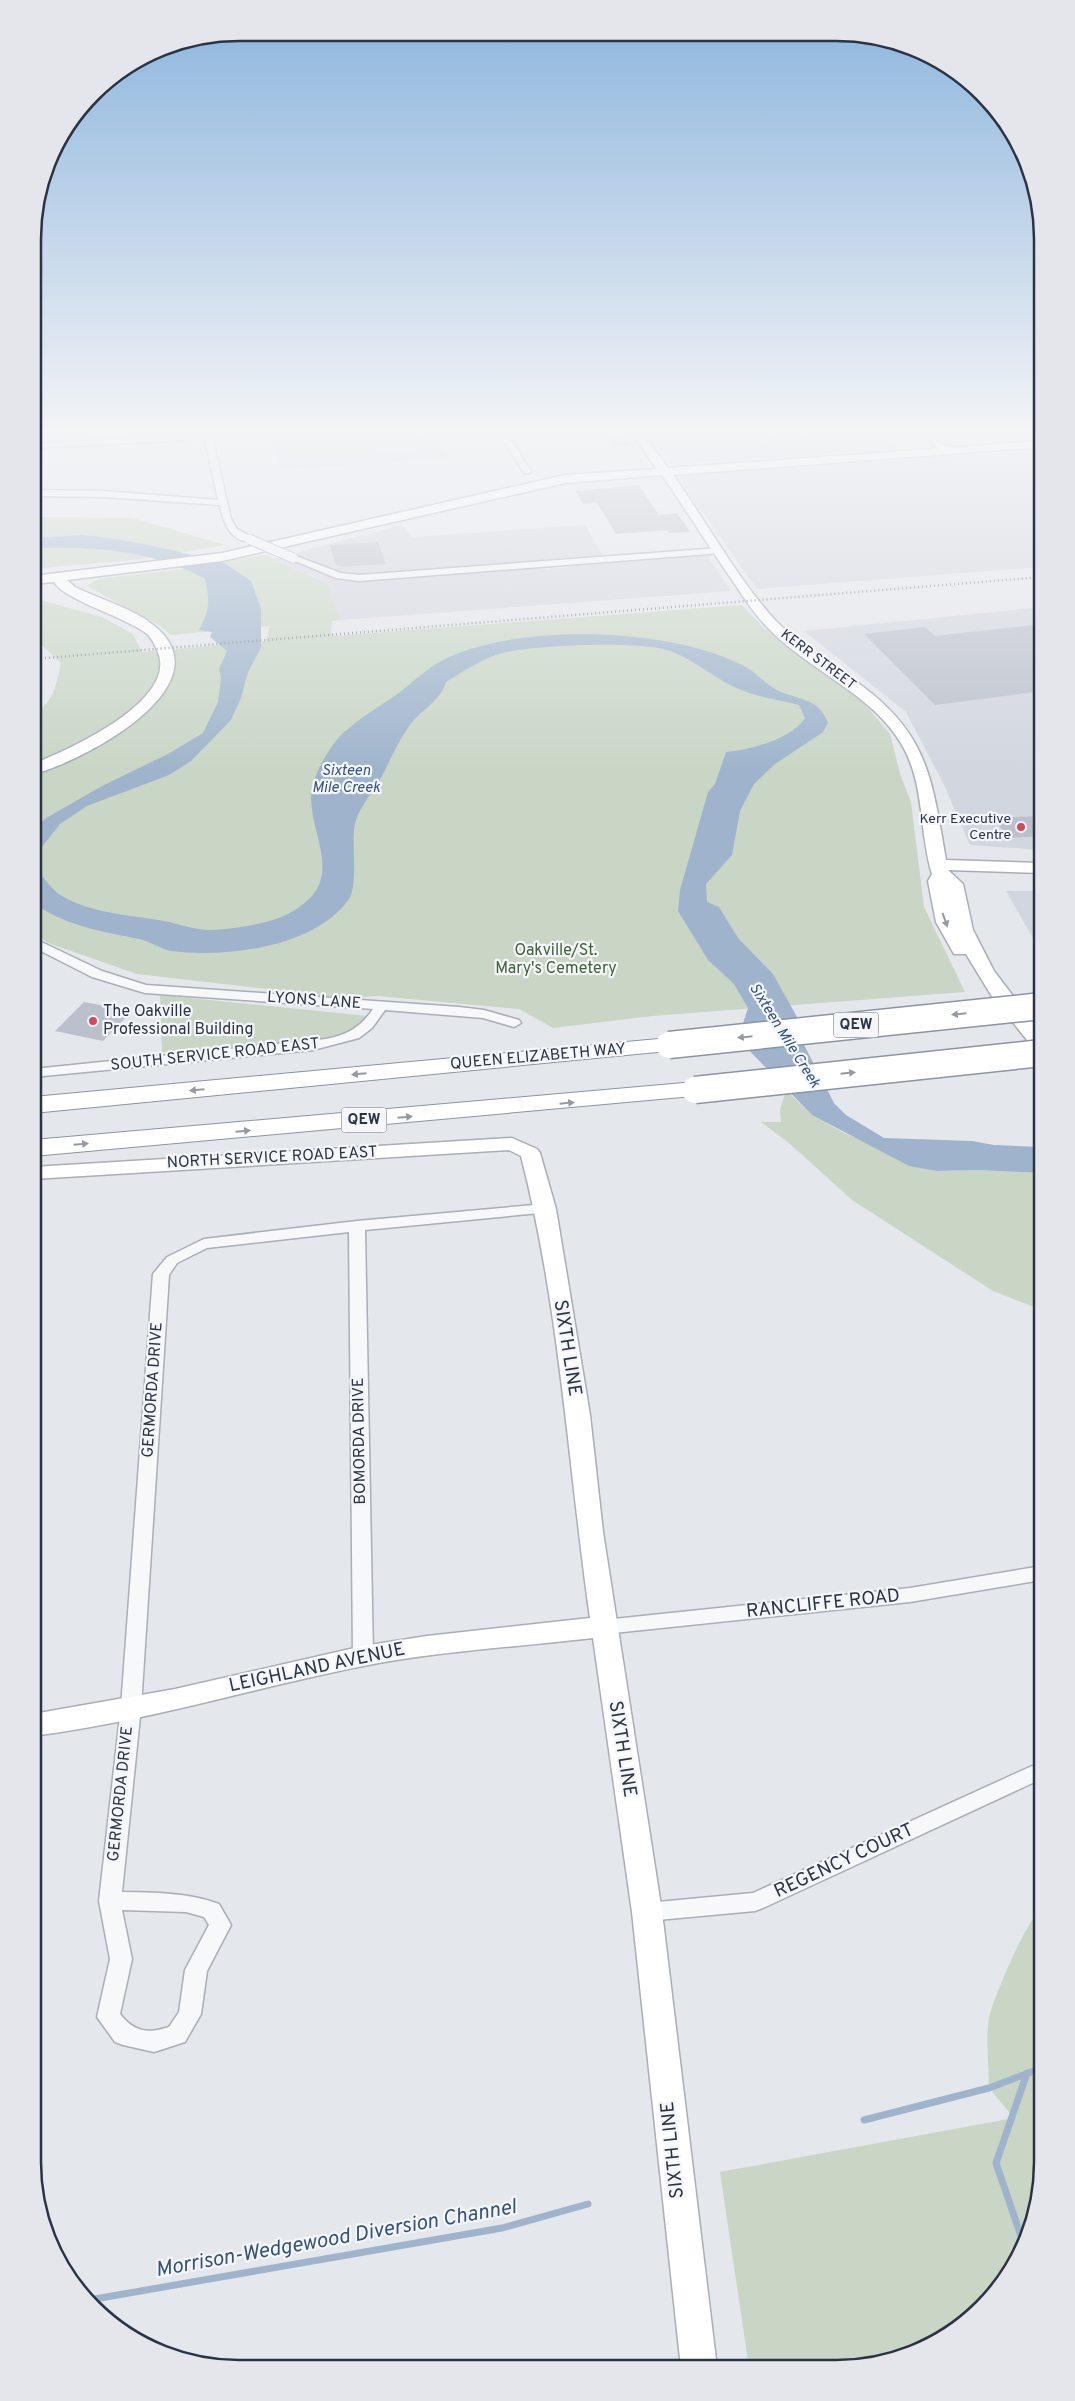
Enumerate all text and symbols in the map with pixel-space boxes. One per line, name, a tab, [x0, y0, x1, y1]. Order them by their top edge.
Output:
street label: KERR STREET	[777, 626, 859, 694]
water label: Sixteen Mile Creek	[312, 762, 380, 798]
place label: Kerr Executive Centre	[919, 811, 1011, 844]
marker: Kerr Executive Centre	[1015, 821, 1027, 833]
one-way arrow	[942, 913, 950, 928]
park label: Oakville/St. Mary's Cemetery	[495, 941, 617, 979]
water label: Sixteen Mile Creek	[744, 980, 824, 1092]
street label: LYONS LANE	[266, 988, 362, 1014]
place label: The Oakville Professional Building	[103, 1002, 254, 1040]
one-way arrow	[951, 1010, 967, 1018]
road number: QEW	[834, 1012, 878, 1038]
marker: The Oakville Professional Building	[87, 1015, 99, 1027]
one-way arrow	[737, 1033, 753, 1041]
street label: SOUTH SERVICE ROAD EAST	[110, 1034, 320, 1076]
street label: QUEEN ELIZABETH WAY	[449, 1039, 627, 1075]
one-way arrow	[840, 1069, 856, 1077]
one-way arrow	[351, 1070, 367, 1078]
one-way arrow	[189, 1086, 205, 1094]
one-way arrow	[559, 1099, 575, 1107]
road number: QEW	[342, 1108, 386, 1132]
one-way arrow	[397, 1113, 413, 1121]
one-way arrow	[236, 1126, 252, 1134]
one-way arrow	[74, 1140, 90, 1148]
street label: NORTH SERVICE ROAD EAST	[166, 1142, 378, 1174]
street label: SIXTH LINE	[548, 1298, 586, 1398]
street label: GERMORDA DRIVE	[138, 1321, 168, 1459]
street label: BOMORDA DRIVE	[349, 1377, 371, 1505]
street label: RANCLIFFE ROAD	[745, 1584, 901, 1624]
street label: LEIGHLAND AVENUE	[227, 1638, 407, 1698]
street label: SIXTH LINE	[603, 1699, 641, 1799]
street label: GERMORDA DRIVE	[104, 1725, 138, 1863]
street label: REGENCY COURT	[770, 1818, 918, 1904]
street label: SIXTH LINE	[656, 2100, 690, 2200]
water label: Morrison-Wedgewood Diversion Channel	[153, 2194, 520, 2284]

